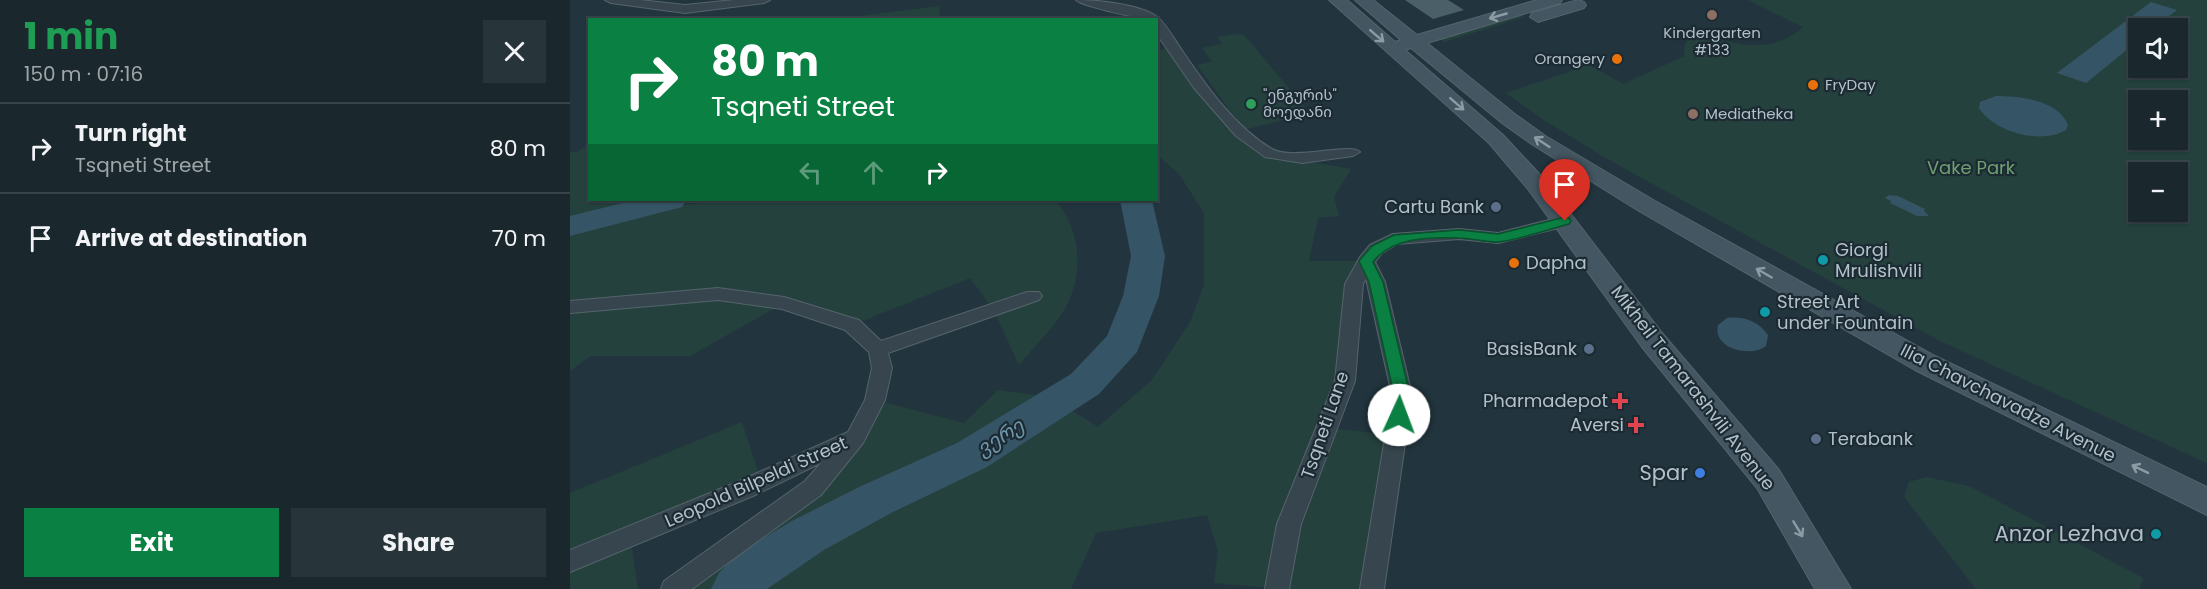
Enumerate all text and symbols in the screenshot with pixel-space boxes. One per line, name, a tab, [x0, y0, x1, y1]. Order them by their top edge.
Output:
marker: Kindergarten #133	[1705, 8, 1719, 22]
text: 1 min	[24, 11, 118, 62]
one-way arrow	[1489, 11, 1508, 22]
map controls	[2128, 18, 2188, 222]
button: sound	[2128, 18, 2188, 78]
button: close	[483, 20, 546, 83]
place label: Kindergarten #133	[1663, 22, 1761, 60]
one-way arrow	[1369, 29, 1384, 43]
text: 80 m	[711, 32, 819, 91]
icon: right	[612, 42, 690, 120]
place label: Orangery	[1534, 48, 1606, 69]
marker: Orangery	[1610, 52, 1624, 66]
text: 150 m · 07:16	[24, 60, 143, 88]
place label: FryDay	[1825, 74, 1876, 95]
marker: FryDay	[1806, 78, 1820, 92]
place label: "ენგურის" მოედანი	[1263, 84, 1337, 122]
text: Tsqneti Street	[711, 88, 895, 125]
button: +	[2128, 90, 2188, 150]
marker: "ენგურის" მოედანი	[1244, 97, 1258, 111]
one-way arrow	[1449, 97, 1464, 111]
place label: Mediatheka	[1705, 103, 1793, 124]
marker: Mediatheka	[1686, 107, 1700, 121]
text: Turn right	[75, 118, 186, 149]
icon: right	[24, 132, 57, 165]
text: 80 m	[490, 133, 546, 164]
one-way arrow	[1534, 136, 1550, 148]
text: Tsqneti Street	[75, 151, 211, 179]
park label: Vake Park	[1927, 155, 2016, 180]
icon: left	[794, 156, 827, 189]
icon: ahead	[857, 156, 890, 189]
icon: right	[920, 156, 953, 189]
pin	[1539, 159, 1590, 221]
button: −	[2128, 162, 2188, 222]
icon: arrive	[1548, 168, 1581, 201]
place label: Cartu Bank	[1384, 194, 1485, 219]
marker: Cartu Bank	[1489, 200, 1503, 214]
icon: arrive	[24, 222, 57, 255]
text: Arrive at destination	[75, 223, 307, 254]
text: 70 m	[492, 223, 546, 254]
place label: Giorgi Mrulishvili	[1835, 237, 1922, 283]
place label: Dapha	[1526, 250, 1587, 275]
marker: Giorgi Mrulishvili	[1816, 253, 1830, 267]
marker: Dapha	[1507, 256, 1521, 270]
one-way arrow	[1756, 267, 1773, 279]
street label: Mikheil Tamarashvili Avenue	[1605, 280, 1781, 495]
place label: Street Art under Fountain	[1777, 289, 1913, 335]
marker: Street Art under Fountain	[1758, 305, 1772, 319]
place label: BasisBank	[1487, 336, 1578, 361]
street label: Ilia Chavchavadze Avenue	[1896, 337, 2120, 468]
marker: BasisBank	[1582, 342, 1596, 356]
street label: Tsqneti Lane	[1294, 368, 1355, 482]
position arrow	[1367, 383, 1431, 447]
place label: Pharmadepot	[1483, 388, 1608, 413]
marker: Pharmadepot	[1613, 394, 1627, 408]
water label: ვერე	[971, 411, 1030, 462]
place label: Aversi	[1570, 412, 1624, 437]
marker: Aversi	[1629, 418, 1643, 432]
place label: Terabank	[1828, 426, 1914, 451]
street label: Leopold Bilpeldi Street	[661, 430, 851, 533]
marker: Terabank	[1809, 432, 1823, 446]
place label: Spar	[1639, 458, 1688, 487]
one-way arrow	[2131, 463, 2149, 475]
marker: Spar	[1693, 466, 1707, 480]
button: Exit	[24, 508, 279, 577]
button: Share	[291, 508, 546, 577]
place label: Anzor Lezhava	[1995, 519, 2144, 548]
one-way arrow	[1793, 520, 1805, 537]
marker: Anzor Lezhava	[2149, 527, 2163, 541]

